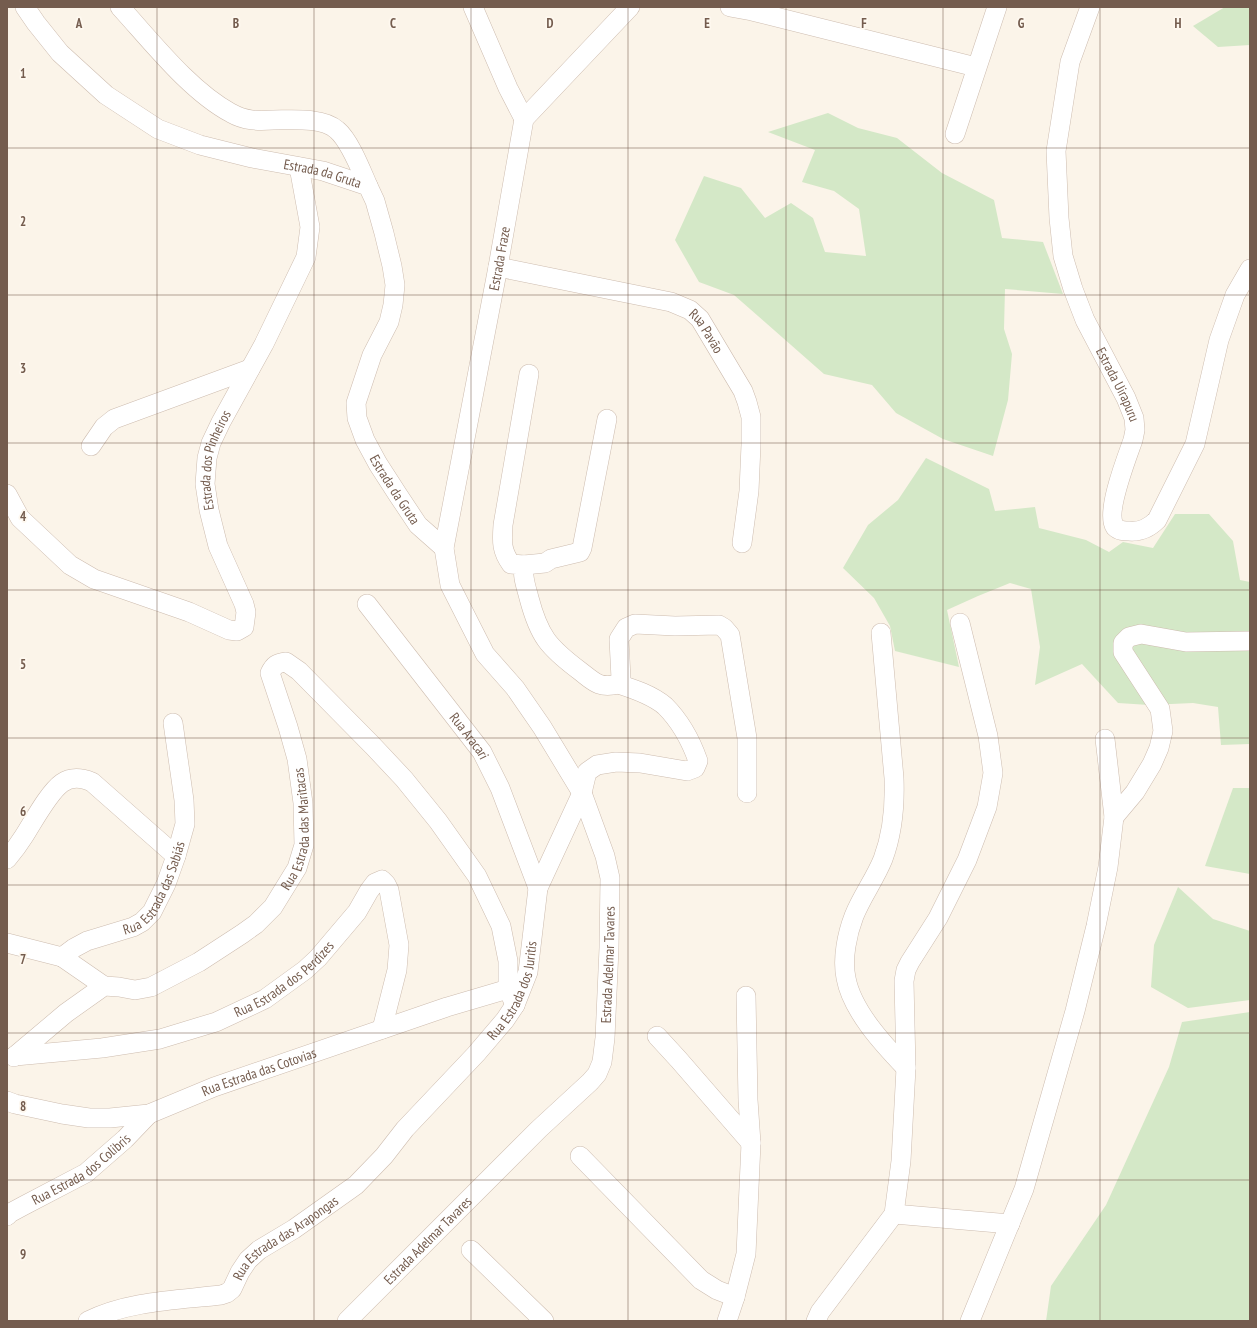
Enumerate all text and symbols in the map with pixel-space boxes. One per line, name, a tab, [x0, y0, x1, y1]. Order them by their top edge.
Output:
text: A	[75, 15, 83, 32]
text: B	[233, 15, 239, 32]
text: C	[390, 15, 396, 32]
text: D	[547, 15, 554, 32]
text: E	[704, 15, 710, 32]
text: F	[861, 15, 867, 32]
text: G	[1018, 15, 1025, 32]
text: H	[1175, 15, 1182, 32]
text: 1	[20, 65, 26, 82]
street label: Estrada da Gruta	[282, 155, 364, 192]
text: 2	[20, 213, 26, 230]
street label: Estrada Fraze	[485, 225, 514, 292]
street label: Rua Pavão	[685, 305, 727, 357]
street label: Estrada Uirapuru	[1092, 344, 1143, 424]
text: 3	[20, 360, 26, 377]
street label: Estrada dos Pinheiros	[196, 407, 235, 512]
street label: Estrada da Gruta	[366, 452, 424, 528]
text: 4	[20, 508, 27, 525]
text: 5	[20, 656, 26, 673]
street label: Rua Aracari	[446, 709, 493, 762]
street label: Rua Estrada das Maritacas	[277, 766, 313, 893]
text: 6	[20, 803, 26, 820]
street label: Rua Estrada das Sabiás	[121, 839, 189, 939]
street label: Estrada Adelmar Tavares	[597, 906, 619, 1024]
street label: Rua Estrada dos Perdizes	[231, 937, 338, 1021]
street label: Rua Estrada dos Juritis	[483, 940, 541, 1044]
text: 7	[20, 951, 26, 968]
street label: Rua Estrada das Cotovias	[199, 1043, 319, 1100]
text: 8	[20, 1098, 26, 1115]
street label: Rua Estrada dos Colibris	[29, 1130, 135, 1209]
street label: Rua Estrada das Arapongas	[229, 1191, 342, 1283]
street label: Estrada Adelmar Tavares	[380, 1192, 476, 1288]
text: 9	[20, 1246, 26, 1263]

